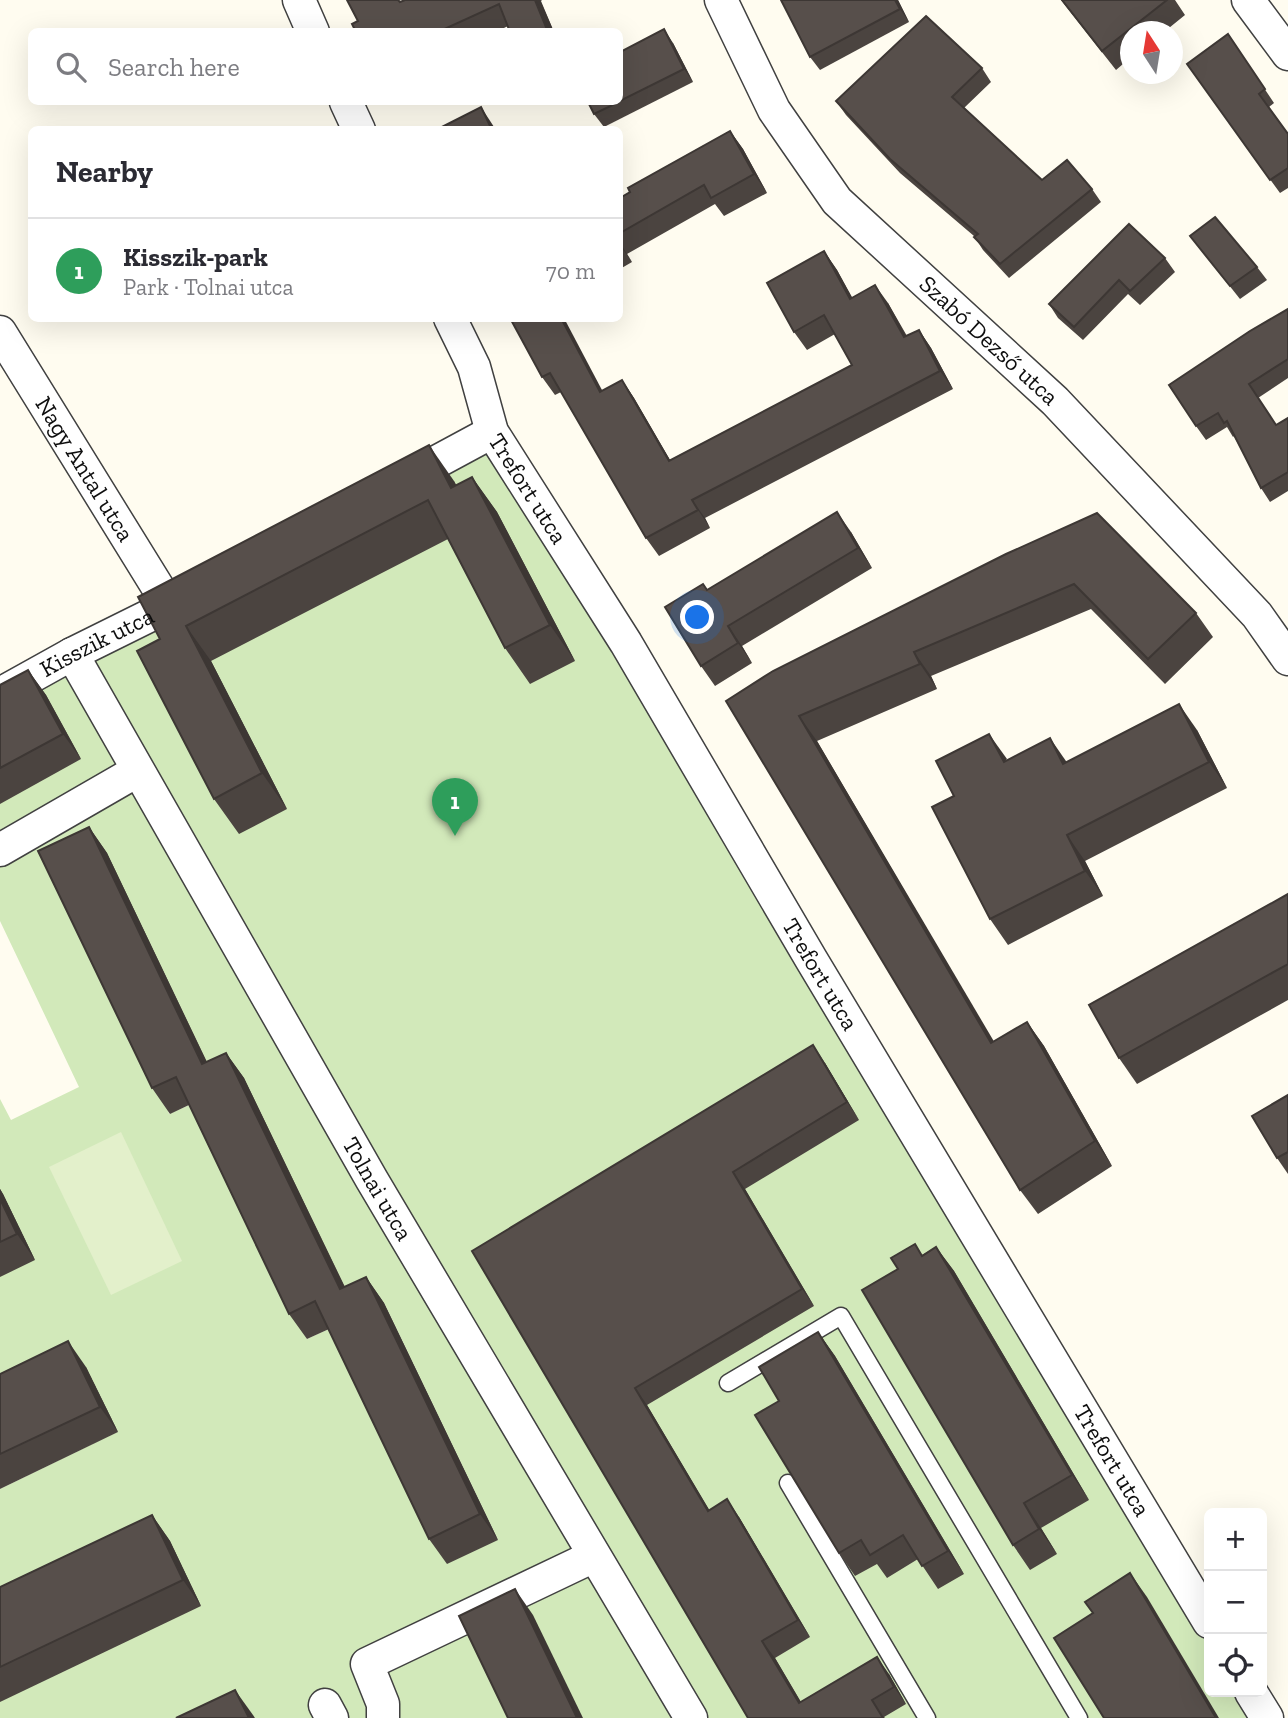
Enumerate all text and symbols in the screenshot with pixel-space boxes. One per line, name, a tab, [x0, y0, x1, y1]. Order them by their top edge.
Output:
north arrow	[1120, 21, 1183, 84]
search box	[28, 28, 623, 105]
icon: search	[52, 48, 90, 86]
text: Search here	[108, 51, 240, 83]
text: Nearby	[56, 154, 153, 190]
text: Kisszik-park	[123, 241, 268, 273]
text: 1	[74, 257, 84, 285]
text: 70 m	[546, 257, 595, 285]
street label: Szabó Dezső utca	[914, 269, 1065, 411]
text: Park · Tolnai utca	[123, 273, 294, 301]
street label: Nagy Antal utca	[29, 391, 141, 547]
street label: Trefort utca	[483, 428, 574, 549]
your location	[680, 600, 714, 634]
street label: Kisszik utca	[35, 601, 159, 683]
pin: 1	[432, 778, 478, 836]
street label: Trefort utca	[776, 913, 865, 1036]
street label: Tolnai utca	[337, 1132, 420, 1246]
street label: Trefort utca	[1068, 1399, 1157, 1522]
map controls	[1204, 1508, 1267, 1697]
button: +	[1204, 1508, 1267, 1571]
button: −	[1204, 1571, 1267, 1634]
button: locate	[1204, 1634, 1267, 1697]

